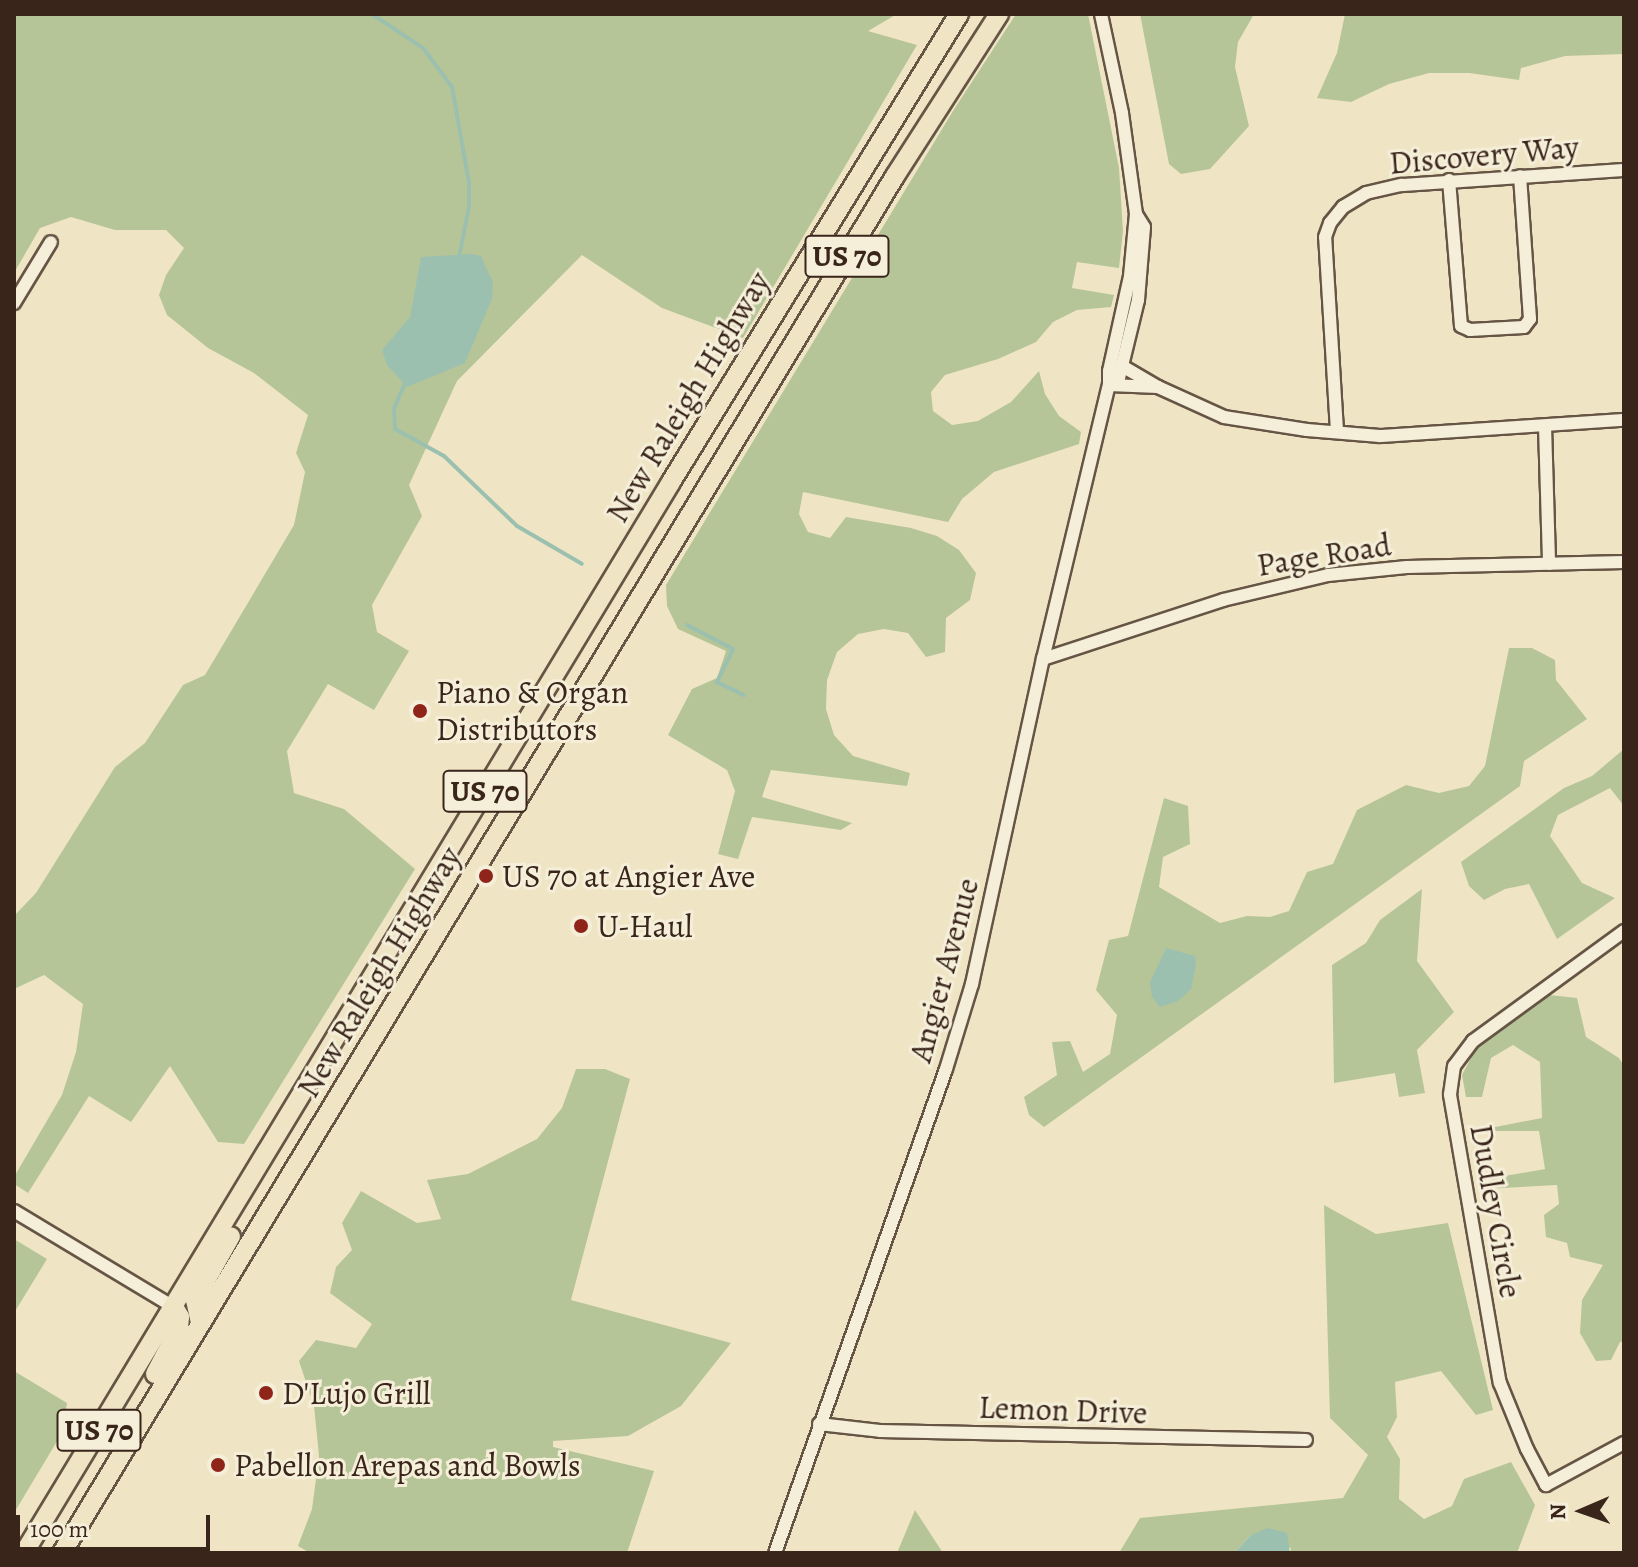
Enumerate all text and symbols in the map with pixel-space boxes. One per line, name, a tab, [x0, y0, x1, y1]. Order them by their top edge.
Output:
street label: Discovery Way	[1388, 128, 1580, 182]
road number: US 70	[803, 230, 891, 282]
street label: New Raleigh Highway	[598, 265, 778, 529]
street label: Page Road	[1254, 525, 1394, 585]
place label: Piano & Organ Distributors	[436, 674, 628, 749]
marker: Piano & Organ Distributors	[411, 702, 429, 720]
road number: US 70	[441, 765, 529, 817]
street label: New Raleigh Highway	[289, 840, 469, 1104]
place label: US 70 at Angier Ave	[502, 857, 755, 895]
marker: US 70 at Angier Ave	[477, 867, 495, 885]
street label: Angier Avenue	[901, 874, 987, 1066]
place label: U-Haul	[597, 907, 693, 945]
marker: U-Haul	[572, 917, 590, 935]
street label: Dudley Circle	[1462, 1121, 1530, 1301]
place label: D'Lujo Grill	[282, 1374, 431, 1412]
marker: D'Lujo Grill	[257, 1384, 275, 1402]
street label: Lemon Drive	[978, 1388, 1148, 1432]
road number: US 70	[55, 1404, 143, 1456]
place label: Pabellon Arepas and Bowls	[234, 1446, 581, 1484]
marker: Pabellon Arepas and Bowls	[209, 1456, 227, 1474]
north arrow	[1542, 1471, 1622, 1551]
scale bar	[20, 1499, 214, 1549]
text: N	[1543, 1503, 1573, 1520]
text: 100 m	[30, 1513, 89, 1545]

